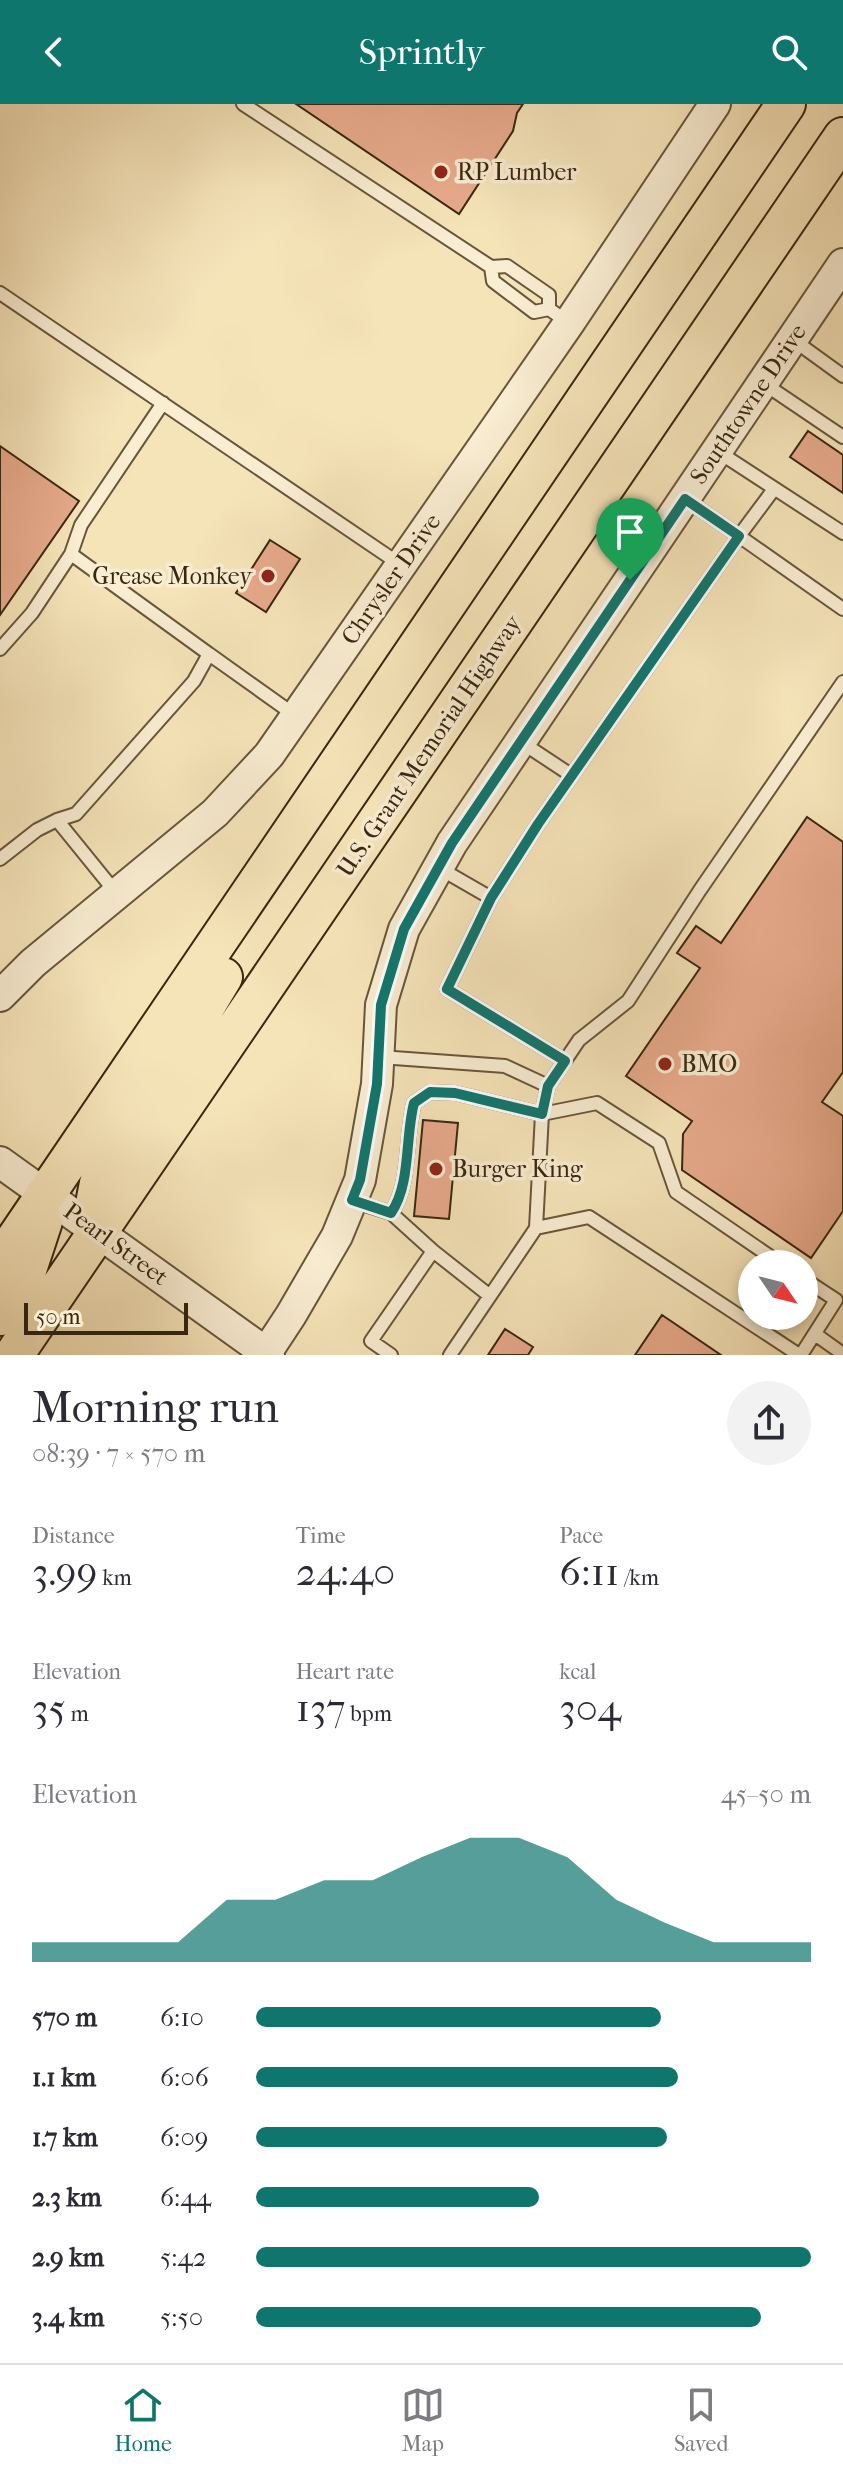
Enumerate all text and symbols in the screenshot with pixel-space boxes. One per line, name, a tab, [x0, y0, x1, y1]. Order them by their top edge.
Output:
icon: back	[32, 30, 76, 74]
icon: search	[767, 30, 811, 74]
text: Sprintly	[359, 31, 484, 73]
place label: RP Lumber	[457, 158, 577, 186]
marker: RP Lumber	[432, 163, 450, 181]
street label: Southtowne Drive	[684, 318, 812, 489]
pin	[596, 498, 664, 580]
street label: Chrysler Drive	[335, 508, 447, 650]
icon: arrive	[608, 510, 652, 554]
place label: Grease Monkey	[92, 562, 253, 590]
marker: Grease Monkey	[259, 567, 277, 585]
street label: U.S. Grant Memorial Highway	[331, 609, 528, 882]
place label: BMO	[681, 1050, 737, 1078]
marker: BMO	[656, 1055, 674, 1073]
place label: Burger King	[452, 1155, 584, 1183]
marker: Burger King	[427, 1160, 445, 1178]
street label: Pearl Street	[58, 1197, 174, 1291]
north arrow	[738, 1250, 818, 1330]
map controls	[738, 1250, 818, 1330]
scale bar	[24, 1299, 188, 1335]
text: 50 m	[36, 1304, 81, 1330]
button: share	[727, 1381, 811, 1465]
text: Morning run	[32, 1382, 279, 1433]
text: 08:39 · 7 × 570 m	[32, 1438, 205, 1469]
text: Distance	[32, 1523, 115, 1549]
text: Time	[296, 1523, 346, 1549]
text: Pace	[559, 1523, 603, 1549]
text: 3.99	[32, 1549, 98, 1595]
text: 24:40	[296, 1549, 395, 1595]
text: 6:11	[559, 1549, 619, 1595]
text: km	[98, 1565, 132, 1591]
text: /km	[619, 1565, 659, 1591]
text: Elevation	[32, 1659, 121, 1685]
text: Heart rate	[296, 1659, 394, 1685]
text: kcal	[559, 1659, 596, 1685]
text: 35	[32, 1685, 66, 1731]
text: 137	[296, 1685, 346, 1731]
text: 304	[559, 1685, 621, 1731]
text: m	[66, 1701, 89, 1727]
text: bpm	[346, 1701, 392, 1727]
text: Elevation	[32, 1779, 137, 1810]
text: 45–50 m	[721, 1779, 811, 1810]
text: 570 m	[32, 2002, 97, 2033]
text: 6:10	[160, 2002, 204, 2033]
text: 1.1 km	[32, 2062, 96, 2093]
text: 6:06	[160, 2062, 209, 2093]
text: 1.7 km	[32, 2122, 98, 2153]
text: 6:09	[160, 2122, 208, 2153]
text: 2.3 km	[32, 2182, 102, 2213]
text: 6:44	[160, 2182, 211, 2213]
text: 2.9 km	[32, 2242, 104, 2273]
text: 5:42	[160, 2242, 206, 2273]
text: 3.4 km	[32, 2302, 104, 2333]
text: 5:50	[160, 2302, 203, 2333]
tab: Home	[115, 2383, 172, 2457]
tab: Map	[401, 2383, 445, 2457]
tab: Saved	[674, 2383, 728, 2457]

